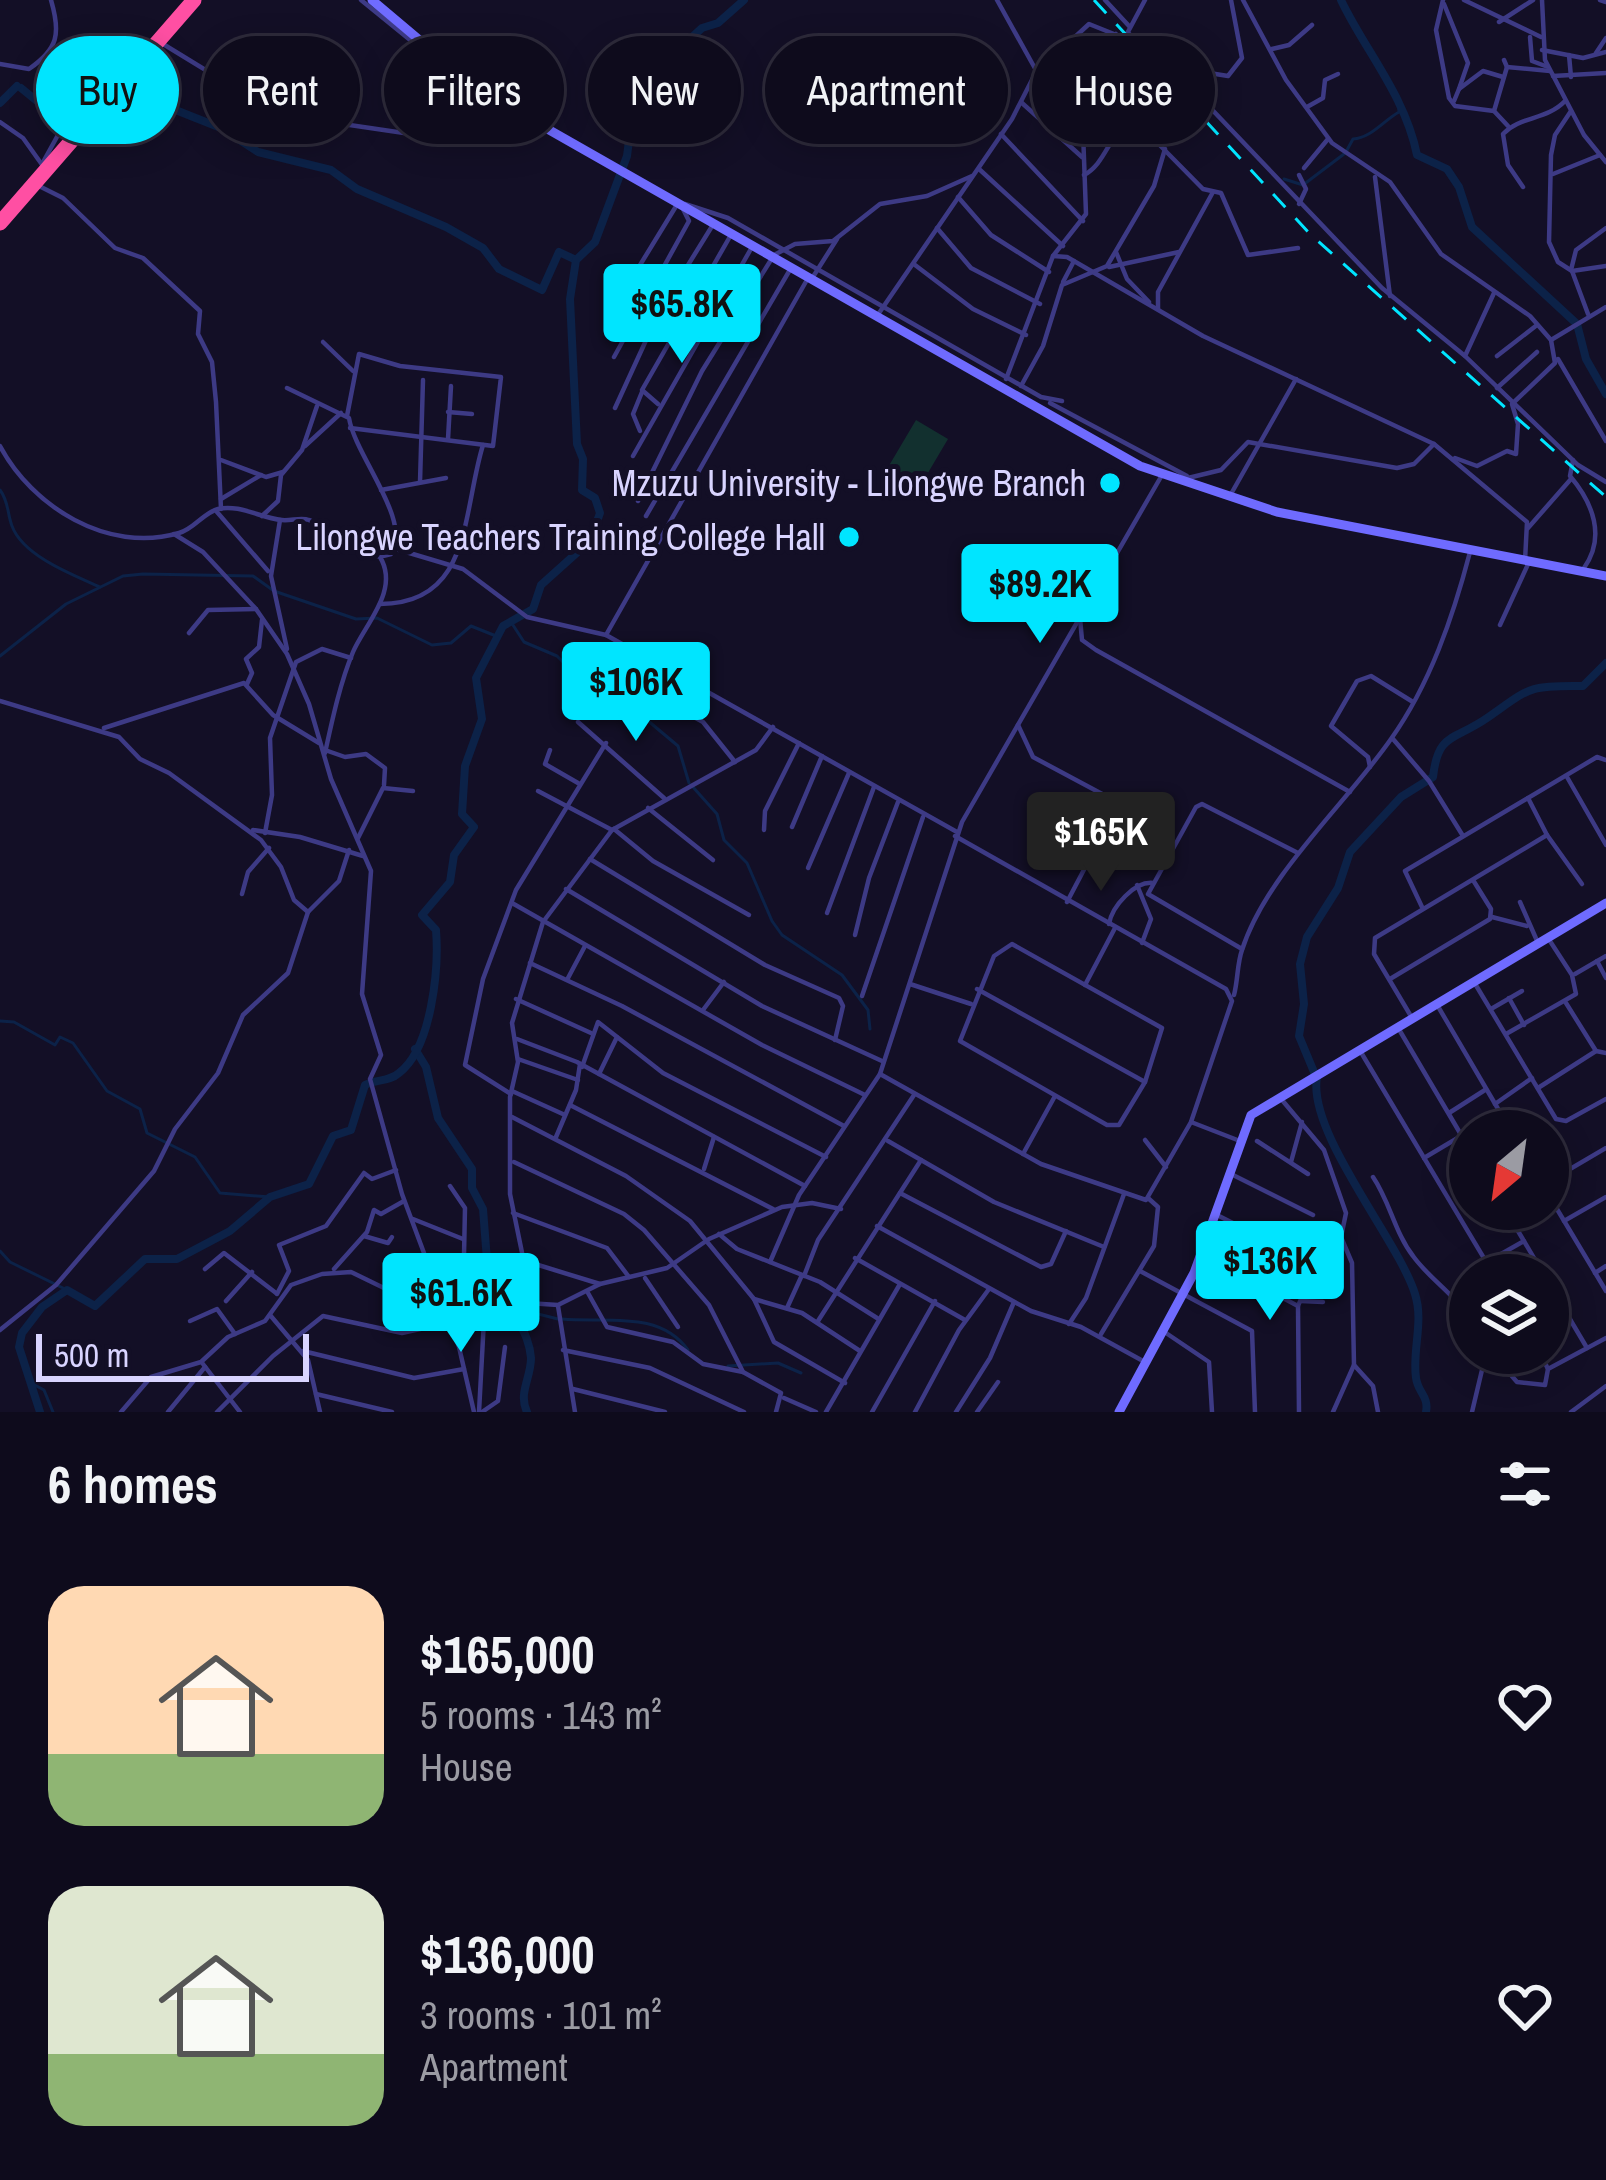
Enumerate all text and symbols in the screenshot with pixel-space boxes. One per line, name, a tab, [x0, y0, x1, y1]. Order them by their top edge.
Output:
chip: Buy	[36, 36, 179, 144]
chip: Rent	[203, 36, 360, 144]
chip: Filters	[384, 36, 564, 144]
chip: New	[588, 36, 741, 144]
chip: Apartment	[765, 36, 1008, 144]
chip: House	[1032, 36, 1215, 144]
pin: $65.8K	[584, 264, 780, 366]
text: $65.8K	[630, 277, 734, 329]
place label: Mzuzu University - Lilongwe Branch	[612, 459, 1086, 507]
marker: Mzuzu University - Lilongwe Branch	[1097, 470, 1123, 496]
place label: Lilongwe Teachers Training College Hall	[295, 513, 825, 561]
marker: Lilongwe Teachers Training College Hall	[836, 524, 862, 550]
pin: $89.2K	[942, 544, 1138, 646]
text: $89.2K	[988, 557, 1092, 609]
pin: $106K	[552, 642, 720, 744]
text: $106K	[589, 655, 683, 707]
pin: $165K	[1017, 792, 1185, 894]
text: $165K	[1054, 805, 1148, 857]
north arrow	[1449, 1110, 1569, 1230]
map controls	[1449, 1110, 1569, 1374]
pin: $136K	[1186, 1221, 1354, 1323]
text: $136K	[1223, 1234, 1317, 1286]
pin: $61.6K	[363, 1253, 559, 1355]
button: layers	[1449, 1254, 1569, 1374]
text: $61.6K	[409, 1266, 513, 1318]
scale bar	[36, 1328, 309, 1381]
text: 500 m	[54, 1333, 129, 1377]
text: 6 homes	[48, 1450, 218, 1519]
icon: filters	[1492, 1451, 1558, 1517]
text: $165,000	[420, 1620, 594, 1689]
icon: home	[144, 1634, 288, 1778]
icon: heart	[1492, 1673, 1558, 1739]
text: 5 rooms · 143 m²	[420, 1689, 662, 1741]
text: House	[420, 1741, 512, 1793]
text: $136,000	[420, 1920, 594, 1989]
icon: home	[144, 1934, 288, 2078]
icon: heart	[1492, 1973, 1558, 2039]
text: 3 rooms · 101 m²	[420, 1989, 662, 2041]
text: Apartment	[420, 2041, 568, 2093]

